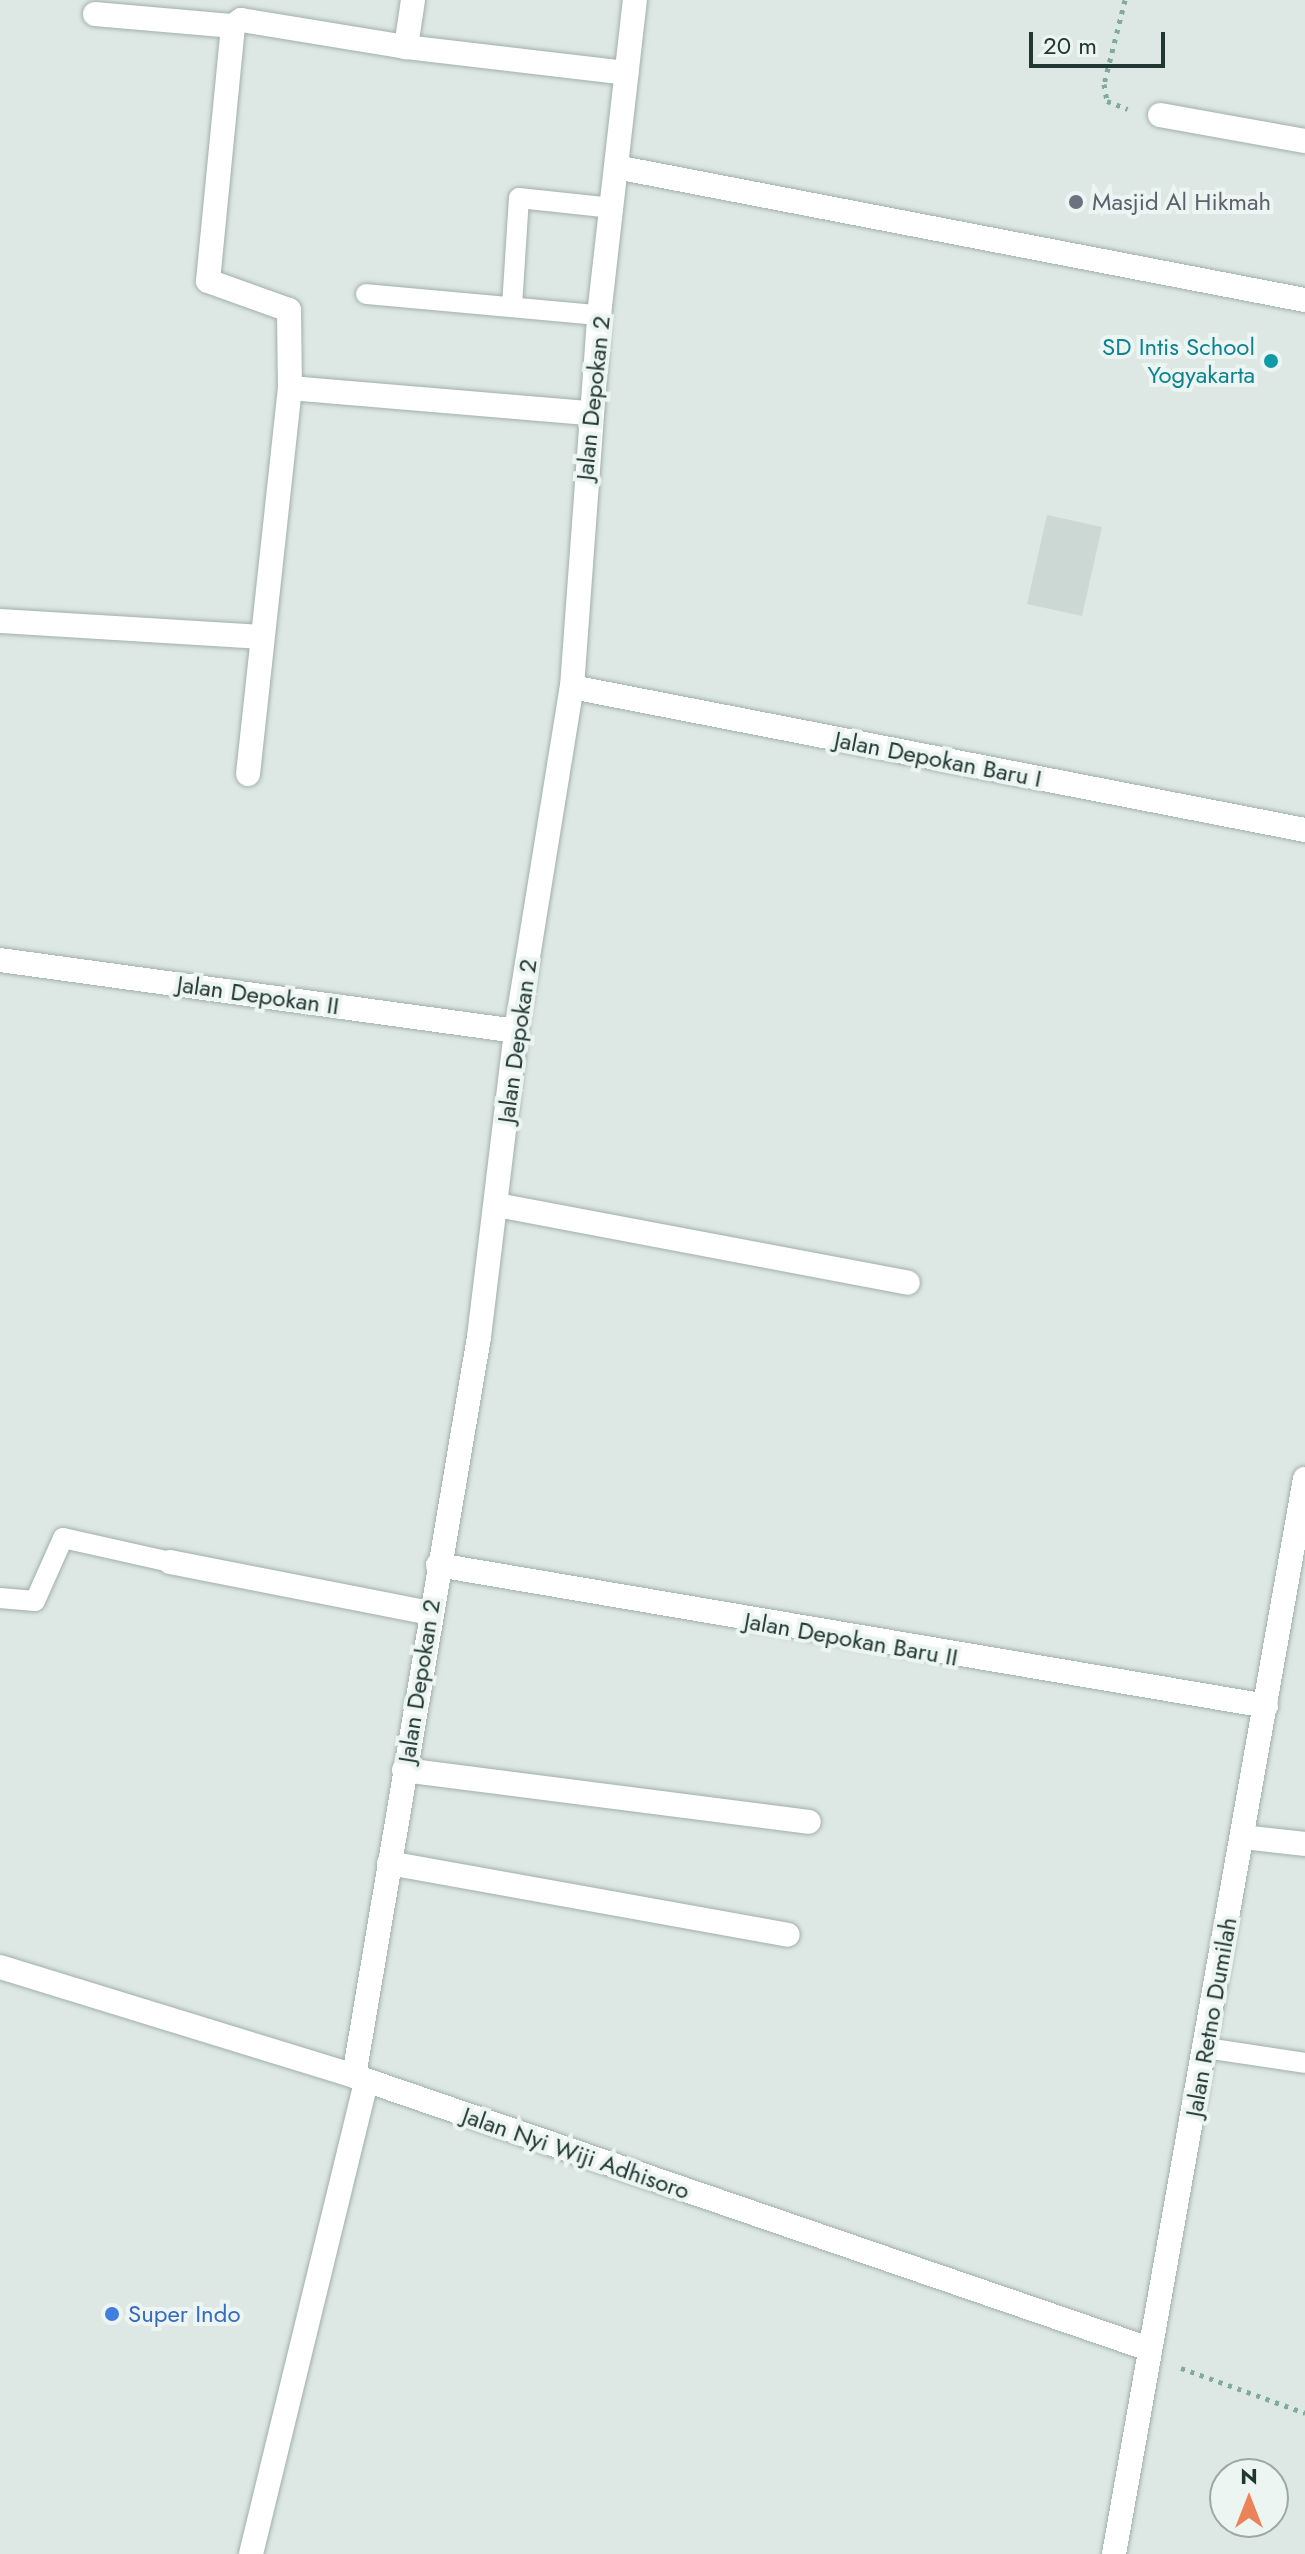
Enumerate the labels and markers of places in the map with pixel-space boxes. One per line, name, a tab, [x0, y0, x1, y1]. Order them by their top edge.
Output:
place label: Masjid Al Hikmah	[1092, 188, 1271, 216]
marker: Masjid Al Hikmah	[1067, 193, 1085, 211]
place label: SD Intis School Yogyakarta	[1102, 333, 1255, 389]
marker: SD Intis School Yogyakarta	[1262, 352, 1280, 370]
place label: Super Indo	[128, 2300, 240, 2328]
marker: Super Indo	[103, 2305, 121, 2323]

